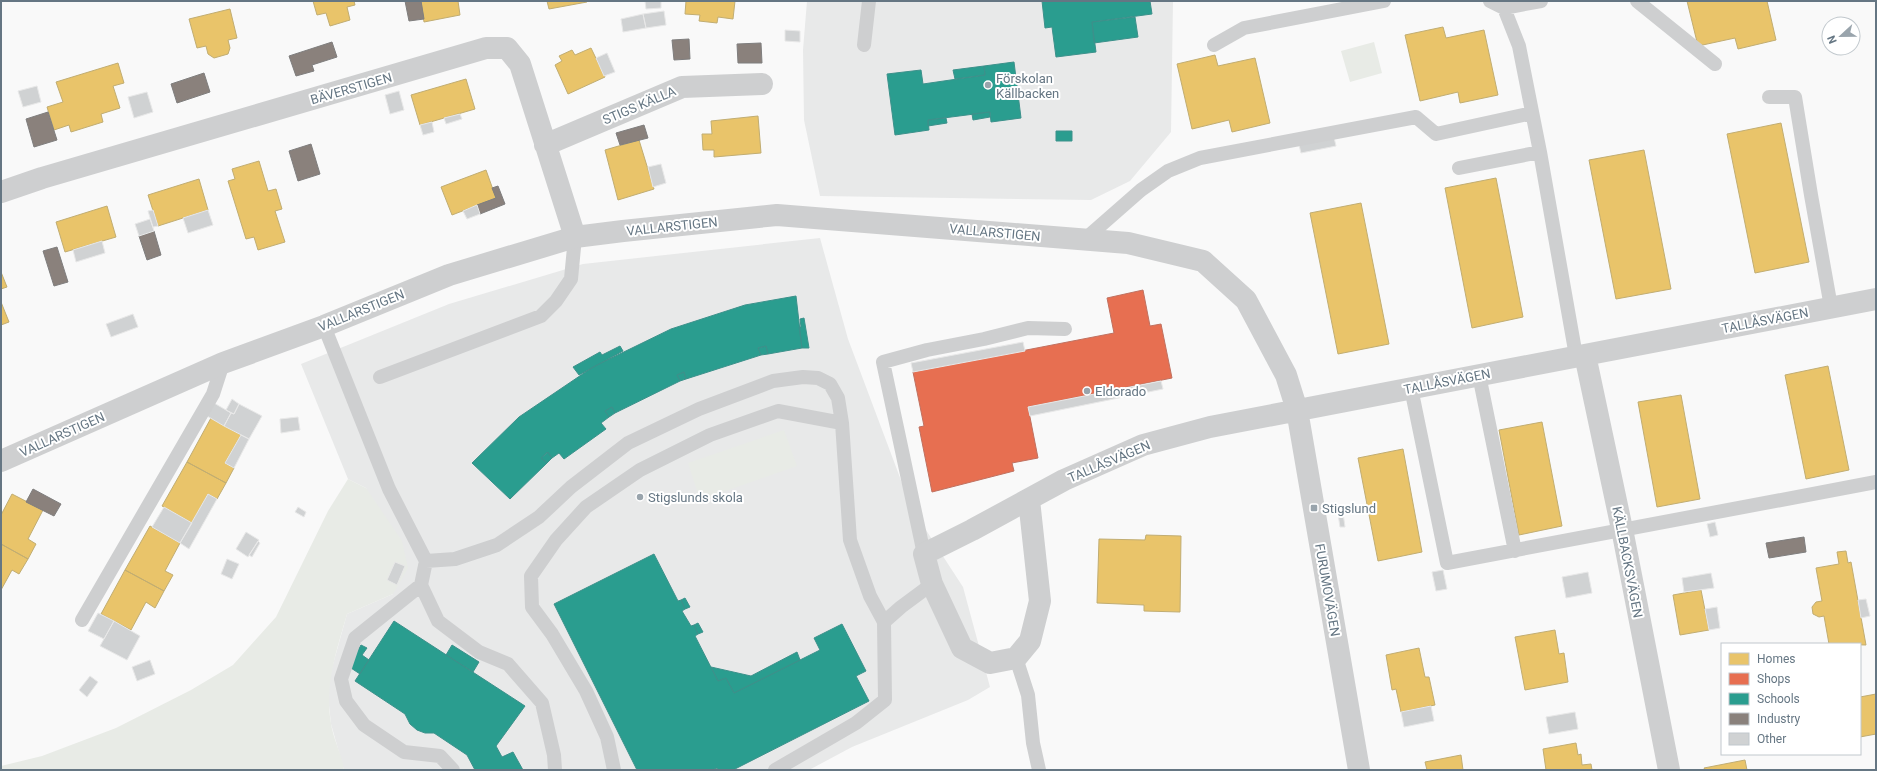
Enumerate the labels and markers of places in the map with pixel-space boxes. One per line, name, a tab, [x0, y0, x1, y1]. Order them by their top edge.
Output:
place label: Förskolan Källbacken	[996, 71, 1059, 101]
marker: Förskolan Källbacken	[983, 80, 993, 90]
place label: Eldorado	[1095, 384, 1146, 399]
marker: Eldorado	[1082, 386, 1092, 396]
place label: Stigslunds skola	[648, 490, 743, 505]
marker: Stigslunds skola	[635, 492, 645, 502]
place label: Stigslund	[1322, 501, 1376, 516]
marker: Stigslund	[1309, 503, 1319, 513]

